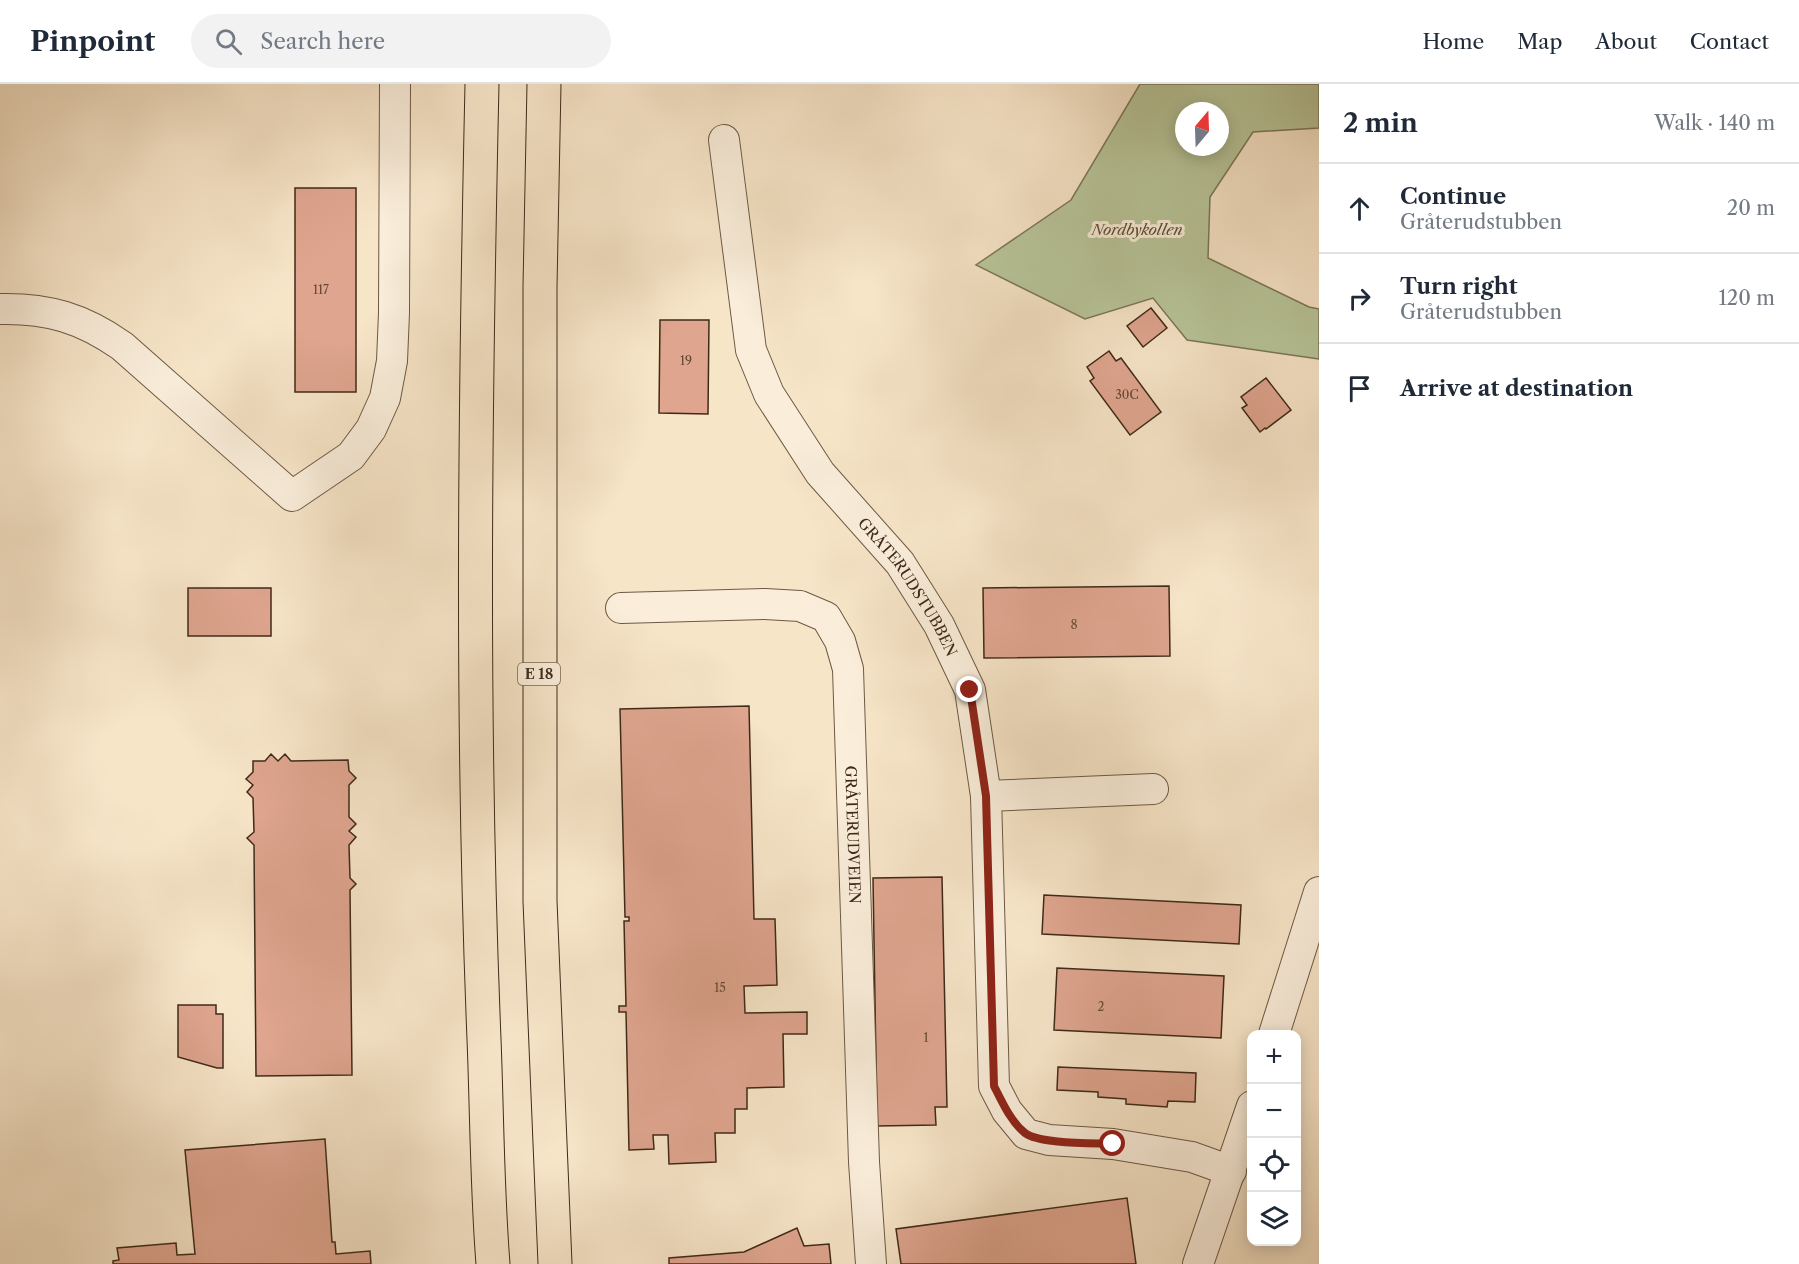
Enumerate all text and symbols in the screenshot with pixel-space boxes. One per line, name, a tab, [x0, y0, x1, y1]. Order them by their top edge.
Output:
search box	[191, 14, 611, 68]
text: Pinpoint	[30, 24, 155, 58]
icon: search	[212, 25, 245, 58]
text: Search here	[260, 28, 385, 55]
text: Home	[1423, 29, 1484, 54]
text: Map	[1517, 29, 1562, 54]
text: About	[1595, 29, 1657, 54]
text: Contact	[1690, 29, 1769, 54]
north arrow	[1175, 102, 1229, 156]
text: 2 min	[1343, 107, 1418, 139]
text: Walk · 140 m	[1654, 111, 1775, 135]
text: Continue	[1400, 183, 1506, 210]
icon: ahead	[1343, 192, 1376, 225]
text: 20 m	[1727, 196, 1775, 220]
text: Gråterudstubben	[1400, 210, 1562, 234]
park label: Nordbykollen	[1090, 220, 1183, 239]
text: Turn right	[1400, 273, 1518, 300]
house number: 117	[313, 282, 329, 297]
icon: right	[1343, 282, 1376, 315]
text: 120 m	[1718, 286, 1775, 310]
text: Gråterudstubben	[1400, 300, 1562, 324]
house number: 19	[680, 353, 692, 368]
icon: arrive	[1343, 372, 1376, 405]
text: Arrive at destination	[1400, 375, 1633, 402]
house number: 30C	[1115, 387, 1139, 402]
street label: GRÅTERUDSTUBBEN	[854, 513, 962, 659]
house number: 8	[1070, 617, 1078, 632]
road number: E 18	[518, 663, 560, 685]
route end	[956, 676, 982, 702]
street label: GRÅTERUDVEIEN	[842, 765, 865, 904]
house number: 15	[714, 980, 726, 995]
house number: 2	[1098, 999, 1105, 1014]
house number: 1	[923, 1030, 929, 1045]
map controls	[1247, 1030, 1301, 1246]
button: +	[1247, 1030, 1301, 1084]
button: −	[1247, 1084, 1301, 1138]
route start	[1099, 1130, 1125, 1156]
button: locate	[1247, 1138, 1301, 1192]
button: layers	[1247, 1192, 1301, 1246]

